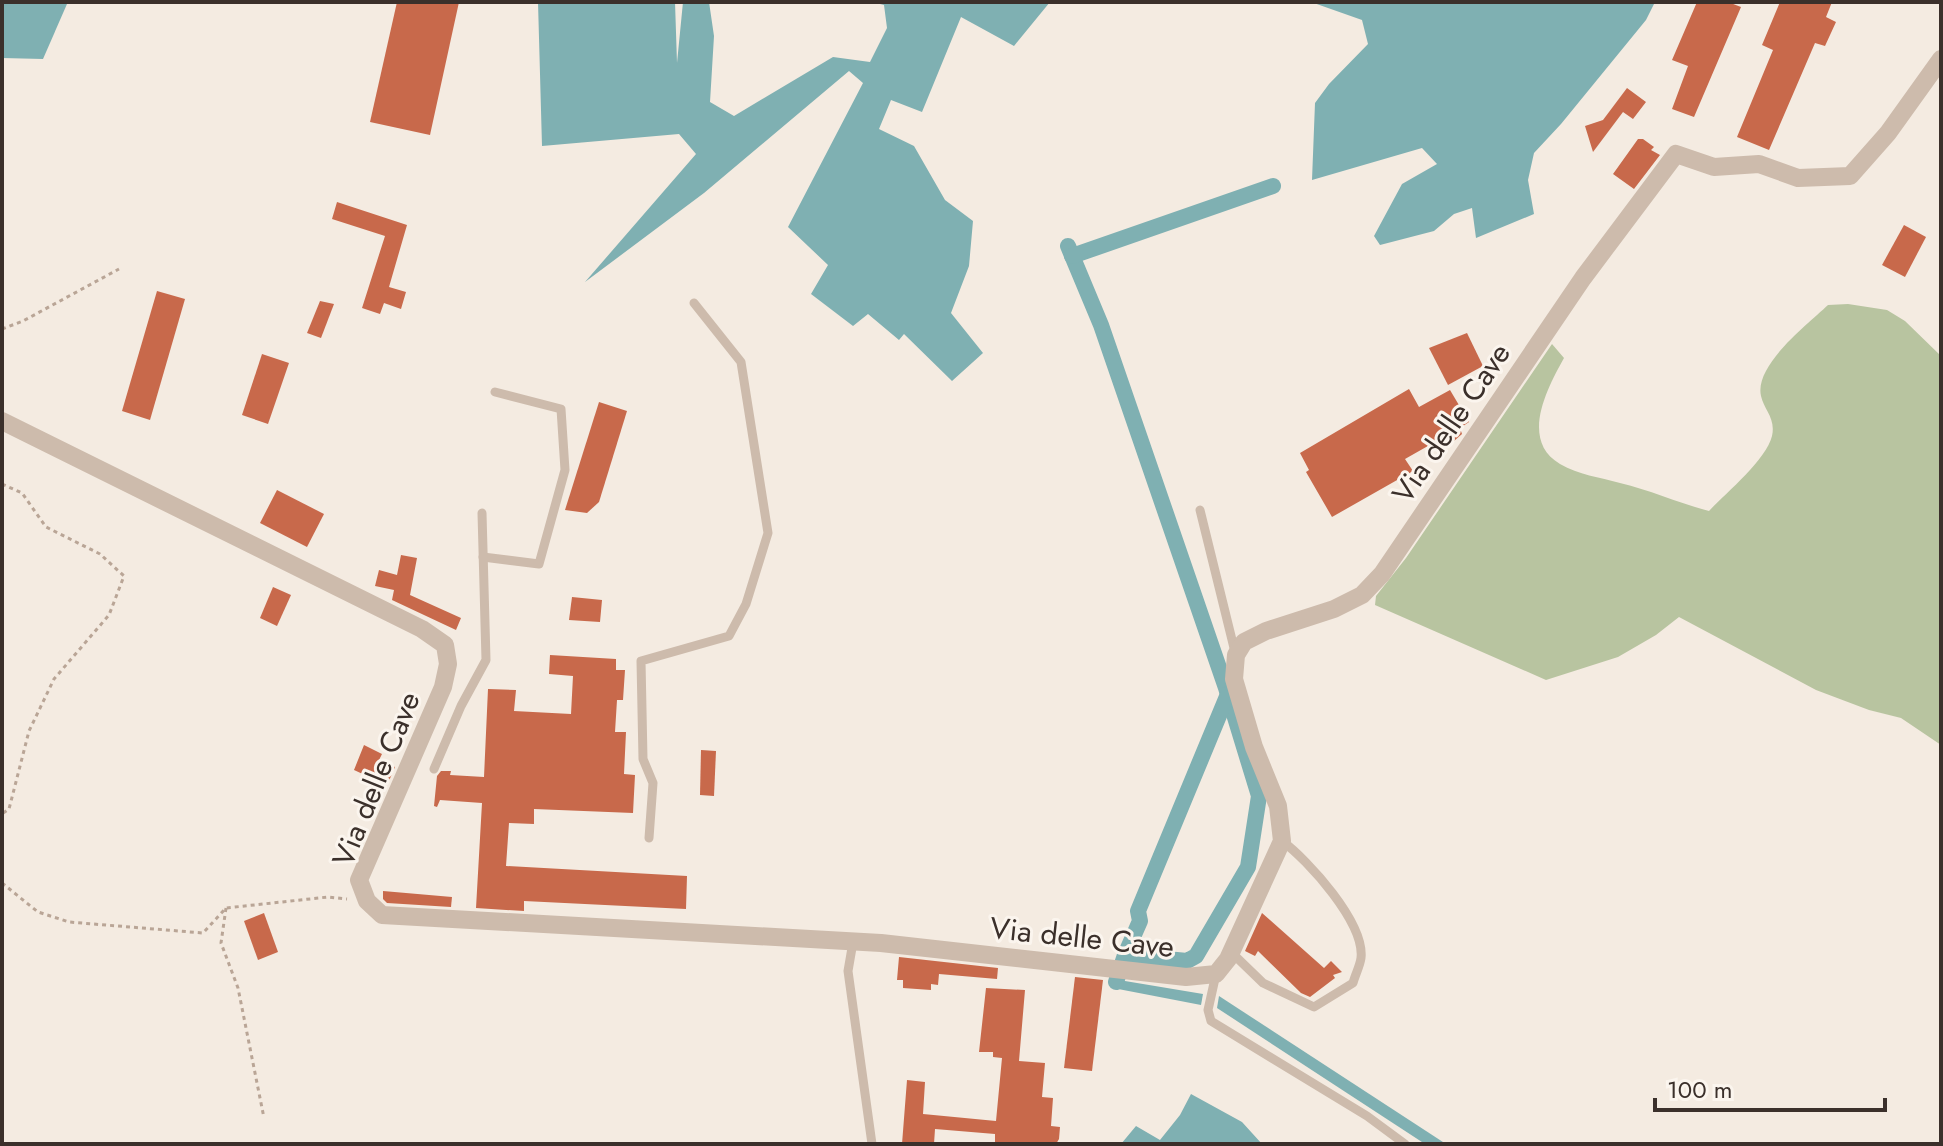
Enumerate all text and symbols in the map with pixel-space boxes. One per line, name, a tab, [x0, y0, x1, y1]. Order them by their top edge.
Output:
street label: Via delle Cave	[1381, 334, 1521, 512]
street label: Via delle Cave	[321, 685, 431, 873]
street label: Via delle Cave	[988, 906, 1176, 968]
scale bar	[1655, 1062, 1885, 1112]
text: 100 m	[1667, 1072, 1733, 1107]

